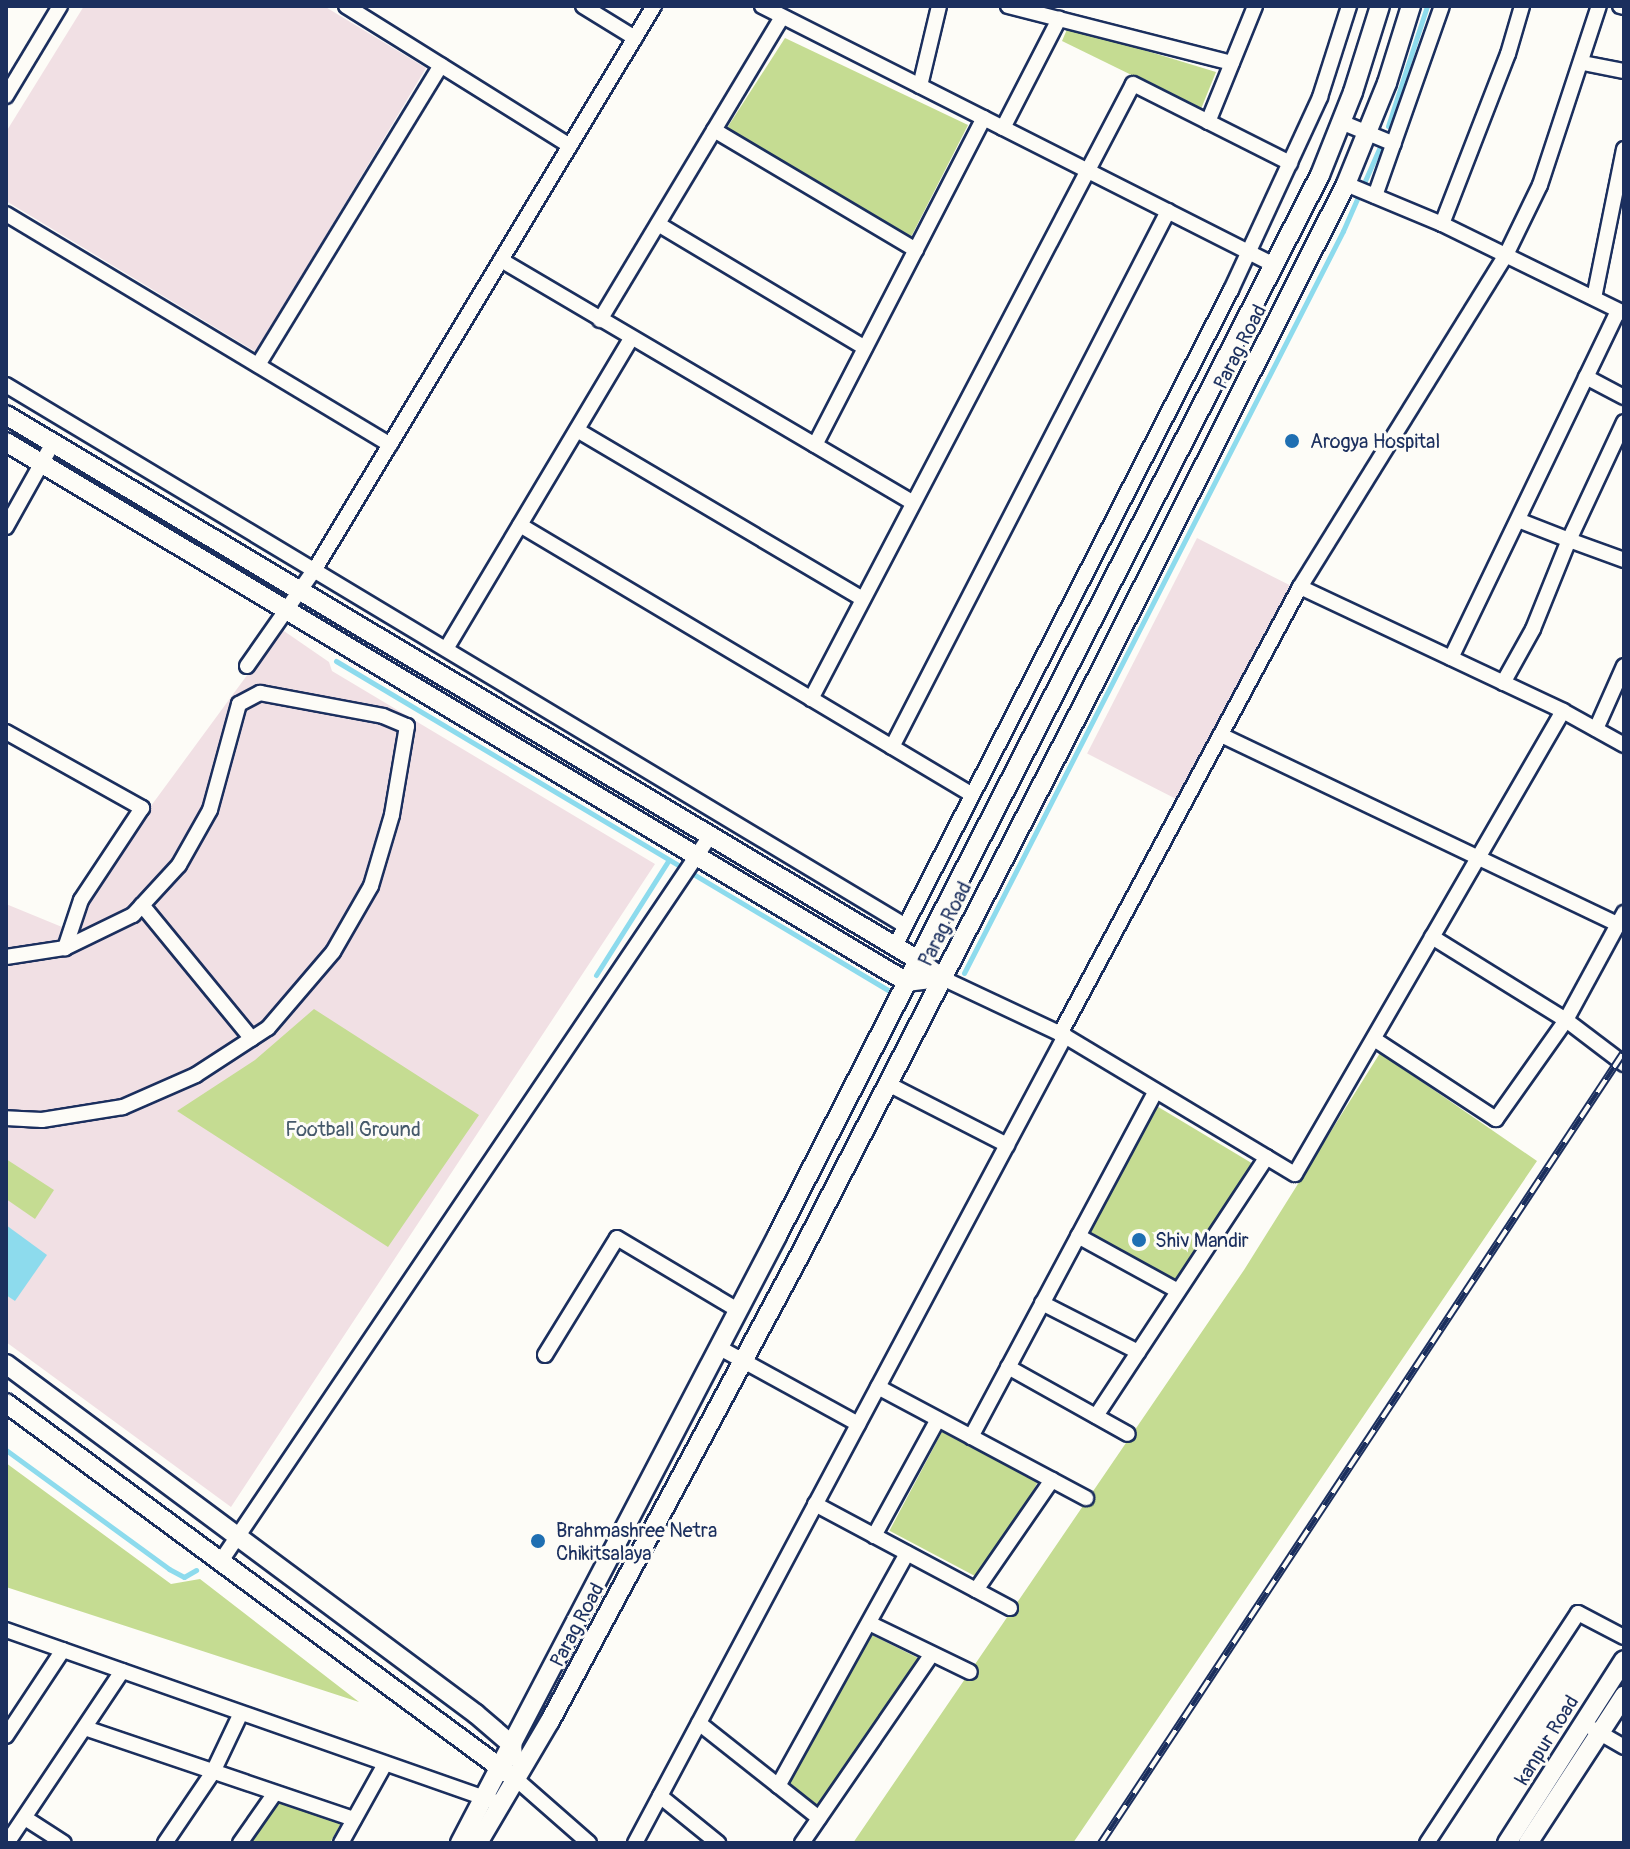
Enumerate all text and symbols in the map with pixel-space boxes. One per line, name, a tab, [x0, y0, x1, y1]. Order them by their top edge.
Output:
street label: Parag Road	[1208, 301, 1272, 393]
place label: Arogya Hospital	[1310, 429, 1440, 453]
marker: Arogya Hospital	[1281, 430, 1303, 452]
street label: Parag Road	[913, 878, 977, 970]
park label: Football Ground	[285, 1117, 421, 1141]
place label: Shiv Mandir	[1155, 1228, 1249, 1252]
marker: Shiv Mandir	[1130, 1231, 1148, 1249]
place label: Brahmashree Netra Chikitsalaya	[556, 1518, 717, 1565]
marker: Brahmashree Netra Chikitsalaya	[527, 1530, 549, 1552]
street label: Parag Road	[545, 1579, 609, 1671]
street label: kanpur Road	[1510, 1691, 1584, 1789]

